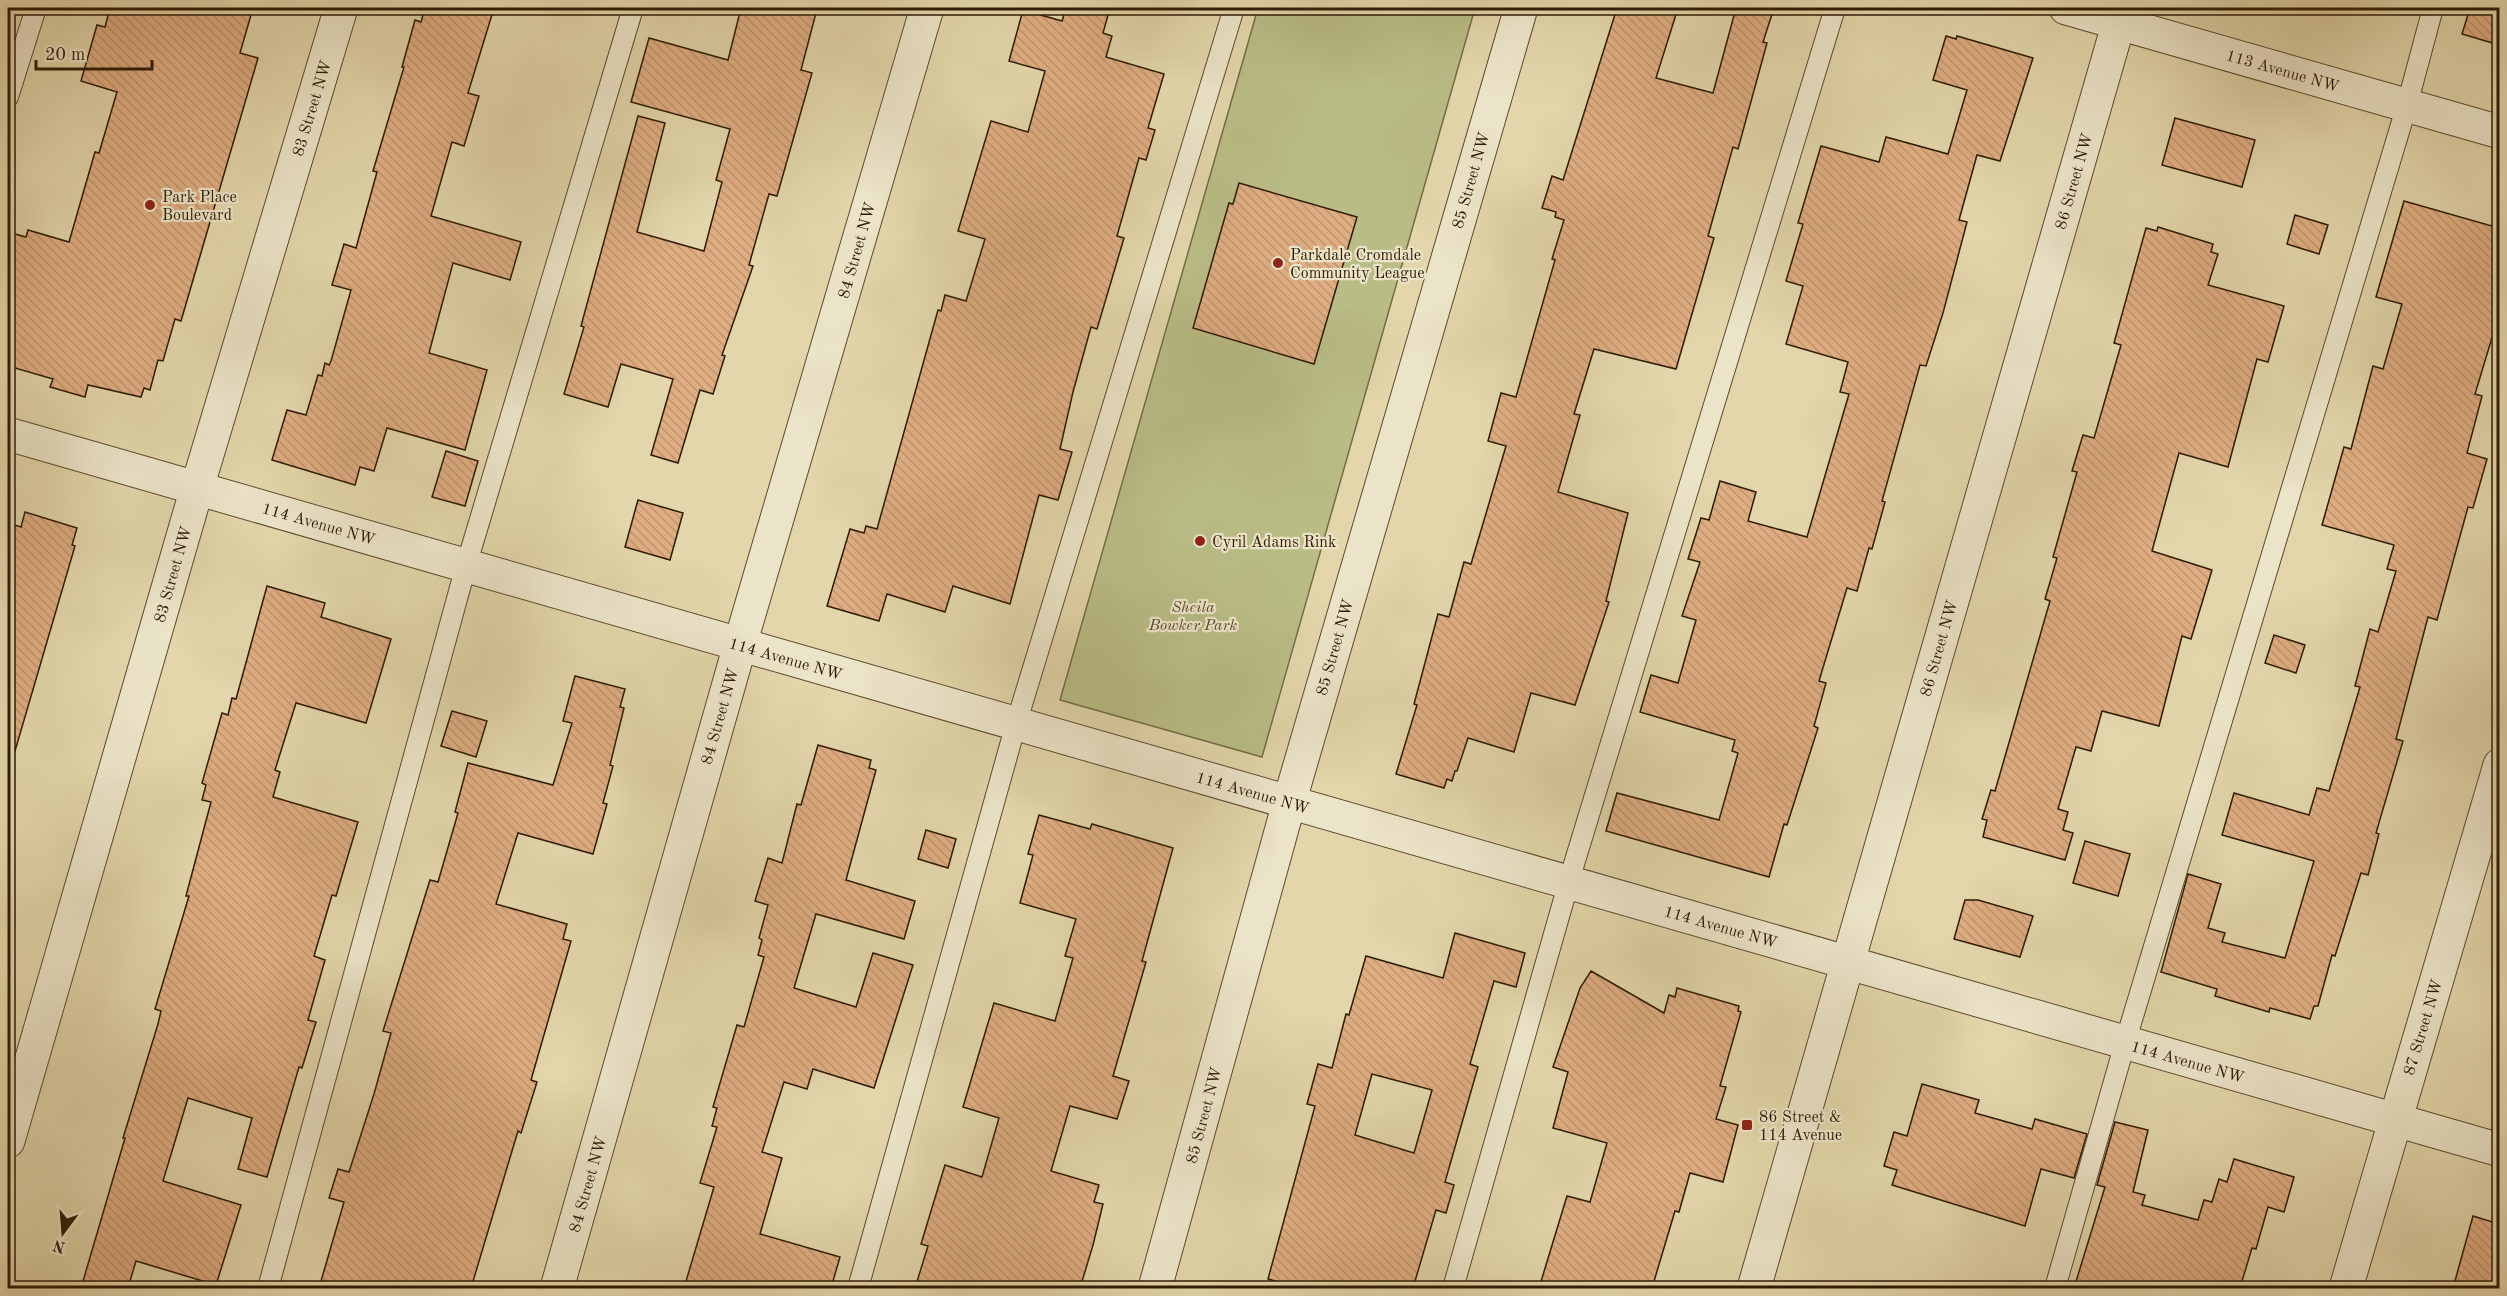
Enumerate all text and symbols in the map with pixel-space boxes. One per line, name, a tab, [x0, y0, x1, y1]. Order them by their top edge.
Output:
scale bar	[36, 33, 152, 71]
text: 20 m	[45, 46, 85, 64]
street label: 113 Avenue NW	[2224, 48, 2341, 96]
street label: 83 Street NW	[291, 59, 335, 158]
street label: 85 Street NW	[1451, 131, 1493, 231]
street label: 86 Street NW	[2054, 132, 2096, 232]
place label: Park Place Boulevard	[162, 190, 237, 224]
marker: Park Place Boulevard	[143, 198, 157, 212]
street label: 84 Street NW	[837, 201, 879, 301]
place label: Parkdale Cromdale Community League	[1290, 248, 1425, 282]
marker: Parkdale Cromdale Community League	[1271, 256, 1285, 270]
street label: 114 Avenue NW	[260, 501, 377, 549]
street label: 83 Street NW	[153, 525, 195, 625]
marker: Cyril Adams Rink	[1193, 534, 1207, 548]
place label: Cyril Adams Rink	[1212, 535, 1336, 551]
street label: 85 Street NW	[1315, 598, 1357, 698]
street label: 86 Street NW	[1919, 599, 1961, 699]
park label: Sheila Bowker Park	[1148, 600, 1238, 634]
street label: 114 Avenue NW	[727, 636, 844, 684]
street label: 84 Street NW	[700, 667, 742, 767]
street label: 114 Avenue NW	[1194, 770, 1311, 818]
street label: 114 Avenue NW	[1662, 904, 1779, 952]
street label: 87 Street NW	[2402, 978, 2446, 1077]
street label: 114 Avenue NW	[2129, 1039, 2246, 1087]
street label: 85 Street NW	[1184, 1065, 1226, 1166]
place label: 86 Street & 114 Avenue	[1759, 1110, 1842, 1144]
marker: 86 Street & 114 Avenue	[1740, 1118, 1754, 1132]
street label: 84 Street NW	[568, 1135, 610, 1235]
north arrow	[33, 1203, 93, 1263]
text: N	[51, 1236, 68, 1255]

